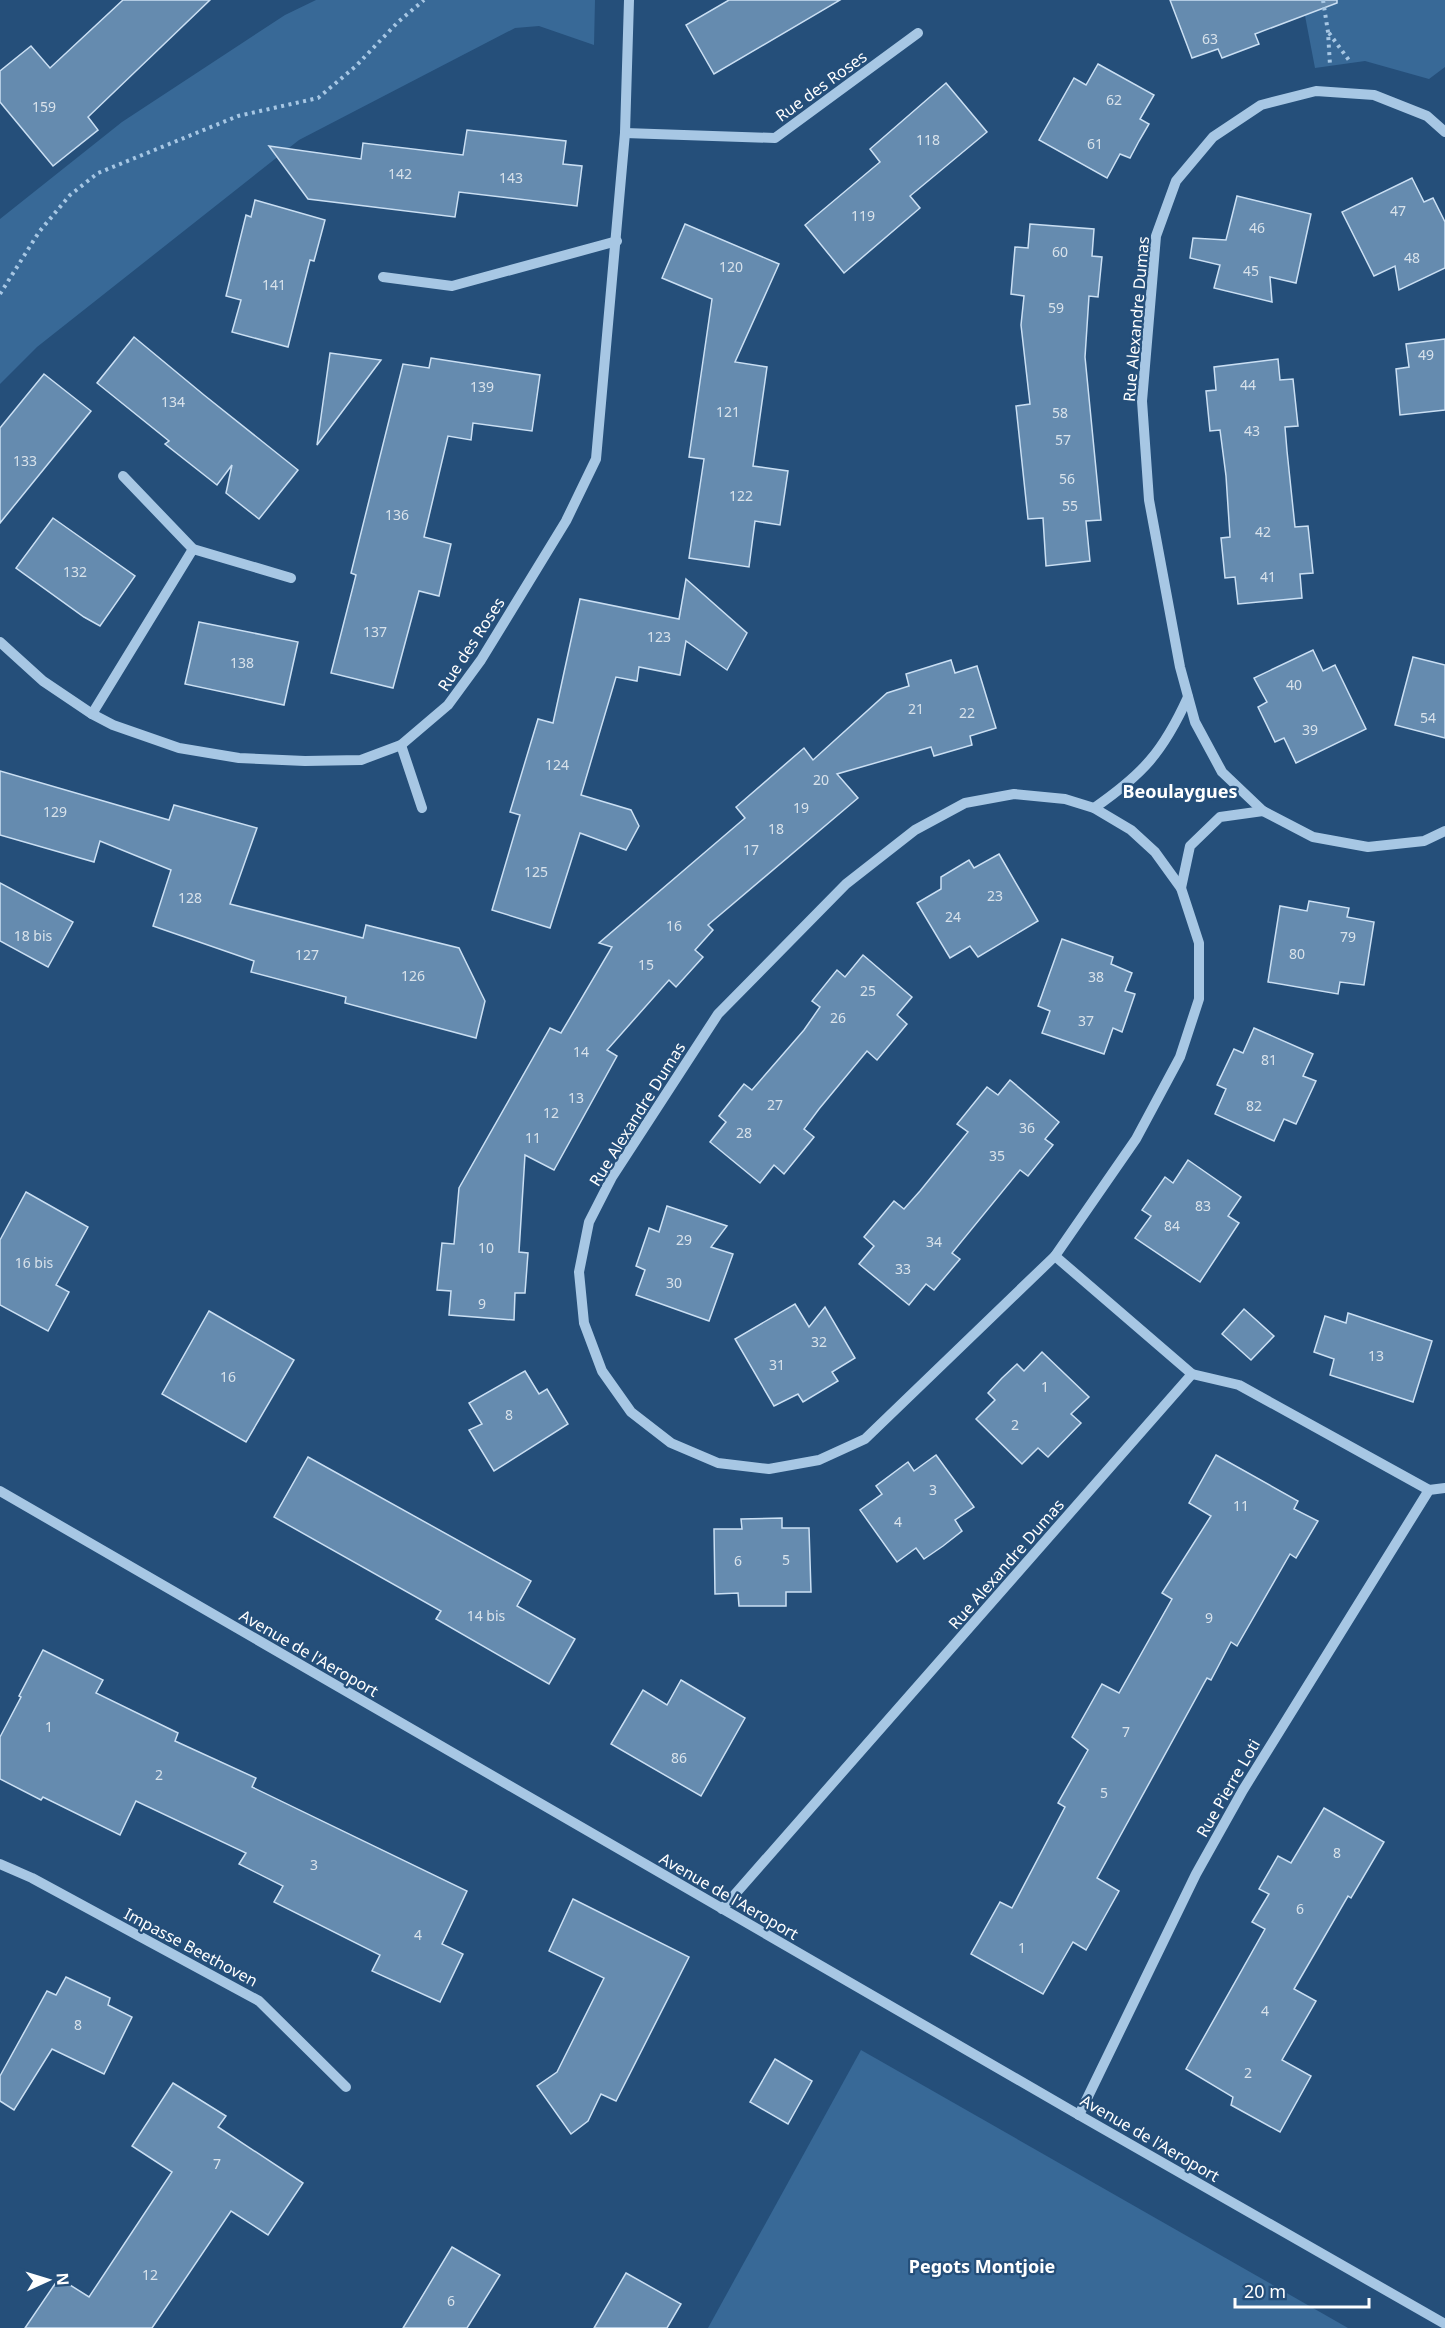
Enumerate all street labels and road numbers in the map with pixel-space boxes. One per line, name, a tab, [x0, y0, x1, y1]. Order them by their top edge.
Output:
street label: Rue des Roses	[771, 45, 871, 127]
street label: Rue Alexandre Dumas	[1118, 235, 1154, 403]
street label: Rue des Roses	[432, 593, 510, 695]
street label: Rue Alexandre Dumas	[584, 1038, 690, 1190]
street label: Rue Alexandre Dumas	[943, 1494, 1069, 1634]
street label: Avenue de l'Aeroport	[235, 1604, 383, 1702]
street label: Rue Pierre Loti	[1191, 1735, 1265, 1841]
street label: Avenue de l'Aeroport	[655, 1847, 803, 1945]
street label: Impasse Beethoven	[120, 1902, 262, 1992]
street label: Avenue de l'Aeroport	[1076, 2089, 1224, 2187]

